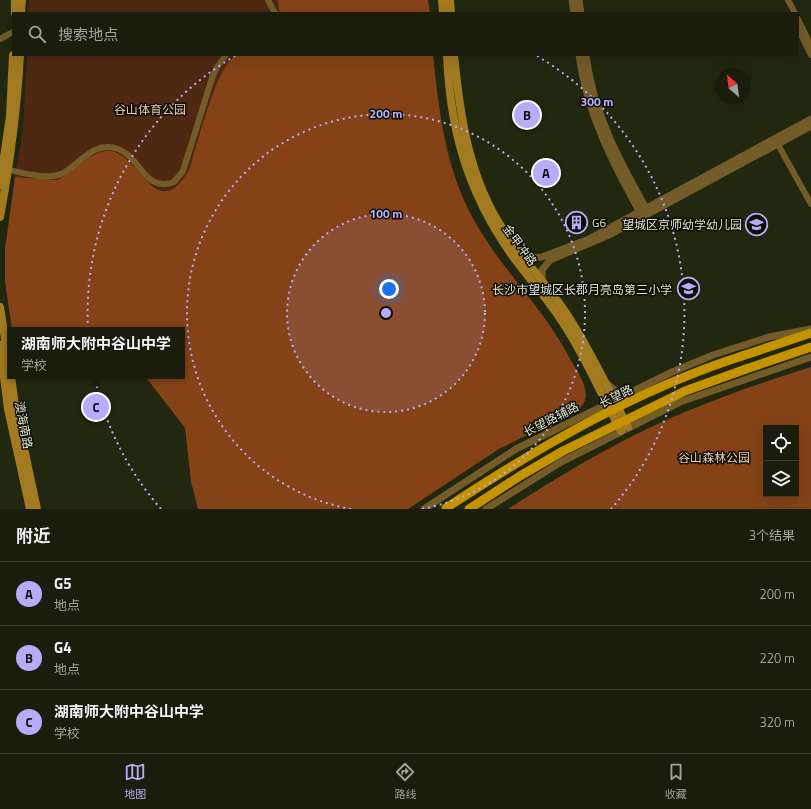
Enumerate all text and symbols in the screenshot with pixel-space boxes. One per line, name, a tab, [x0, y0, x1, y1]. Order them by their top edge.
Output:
search box	[12, 12, 799, 56]
icon: search	[26, 23, 48, 45]
text: 搜索地点	[58, 23, 118, 46]
north arrow	[715, 68, 751, 104]
text: 300 m	[581, 92, 613, 111]
park label: 谷山体育公园	[114, 100, 186, 119]
pin: B	[514, 100, 540, 130]
text: 200 m	[370, 104, 402, 123]
pin: A	[533, 158, 559, 188]
text: 100 m	[370, 204, 402, 223]
building icon: G6	[564, 209, 590, 235]
school or university icon: 望城区京师幼学幼儿园	[744, 211, 770, 237]
place label: G6	[592, 213, 606, 232]
place label: 望城区京师幼学幼儿园	[622, 215, 742, 234]
street label: 金甲冲路	[498, 220, 542, 270]
school or university icon: 长沙市望城区长郡月亮岛第三小学	[675, 276, 701, 302]
your location	[379, 279, 399, 299]
place label: 长沙市望城区长郡月亮岛第三小学	[492, 280, 672, 299]
centre of rings	[379, 306, 393, 320]
popup	[7, 327, 185, 379]
text: 湖南师大附中谷山中学	[21, 332, 171, 355]
text: 学校	[21, 355, 47, 375]
street label: 长望路	[596, 380, 636, 412]
pin: C	[83, 392, 109, 422]
street label: 长望路辅路	[520, 397, 582, 441]
street label: 澳海南路	[10, 400, 38, 450]
map controls	[763, 425, 799, 497]
button: locate	[763, 425, 799, 461]
park label: 谷山森林公园	[678, 448, 750, 467]
button: layers	[763, 461, 799, 497]
text: 附近	[16, 523, 50, 549]
text: 3个结果	[749, 525, 795, 545]
text: G5	[54, 572, 72, 595]
text: A	[25, 584, 33, 604]
text: 200 m	[759, 584, 795, 604]
text: 地点	[54, 595, 80, 615]
text: G4	[54, 636, 72, 659]
text: B	[25, 648, 33, 668]
text: 220 m	[759, 648, 795, 668]
text: 地点	[54, 659, 80, 679]
text: 湖南师大附中谷山中学	[54, 700, 204, 723]
text: C	[25, 712, 33, 732]
text: 320 m	[759, 712, 795, 732]
text: 学校	[54, 723, 80, 743]
tab: 地图	[124, 761, 146, 802]
tab: 路线	[394, 761, 416, 802]
tab: 收藏	[665, 761, 687, 802]

